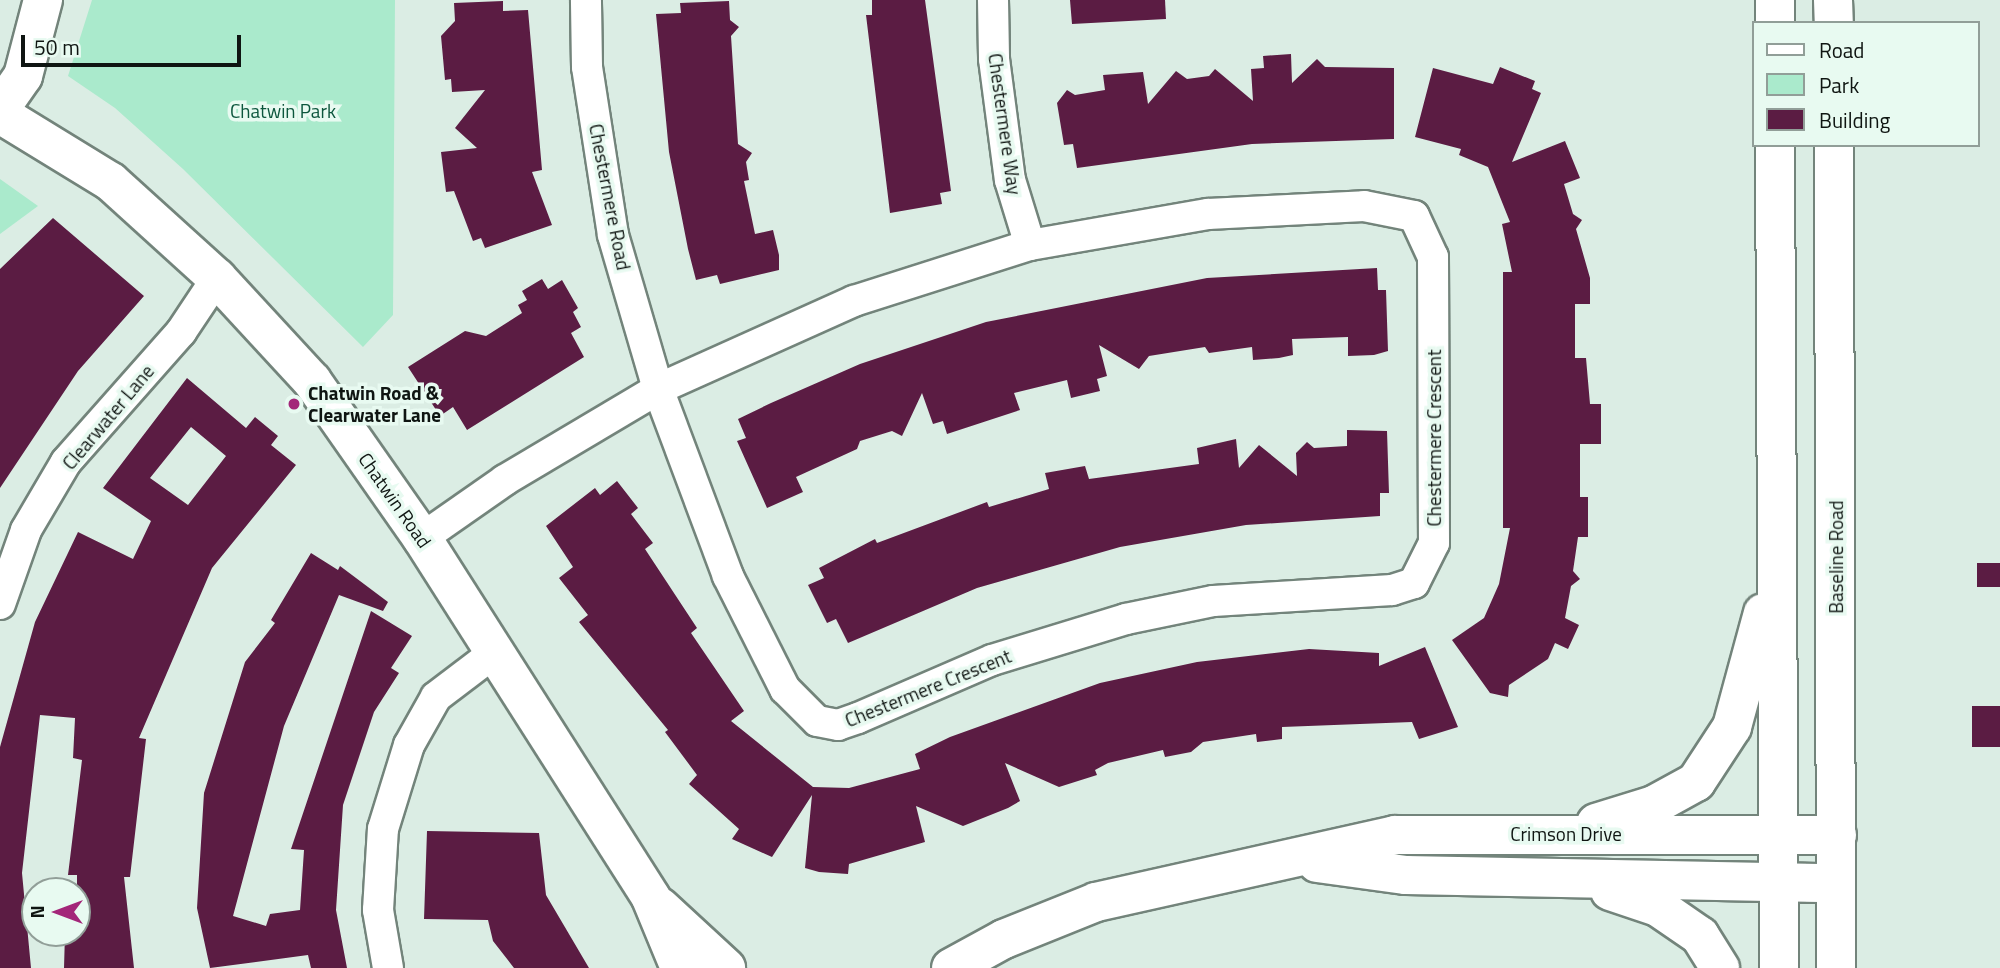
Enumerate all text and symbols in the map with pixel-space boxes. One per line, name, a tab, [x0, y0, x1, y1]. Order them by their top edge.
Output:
scale bar	[24, 21, 245, 65]
legend	[1752, 21, 1979, 147]
text: 50 m	[34, 31, 80, 63]
text: Road	[1819, 34, 1864, 66]
street label: Chestermere Way	[984, 52, 1026, 196]
text: Park	[1819, 69, 1859, 101]
park label: Chatwin Park	[230, 100, 336, 122]
text: Building	[1819, 104, 1890, 136]
street label: Chestermere Road	[585, 122, 635, 272]
street label: Chestermere Crescent	[1423, 349, 1445, 527]
street label: Clearwater Lane	[58, 360, 158, 474]
place label: Chatwin Road & Clearwater Lane	[308, 382, 441, 426]
marker: Chatwin Road & Clearwater Lane	[286, 396, 302, 412]
street label: Chatwin Road	[354, 448, 436, 552]
street label: Baseline Road	[1825, 500, 1847, 614]
street label: Chestermere Crescent	[842, 644, 1014, 732]
street label: Crimson Drive	[1510, 823, 1622, 845]
north arrow	[21, 877, 91, 947]
text: N	[22, 905, 51, 919]

